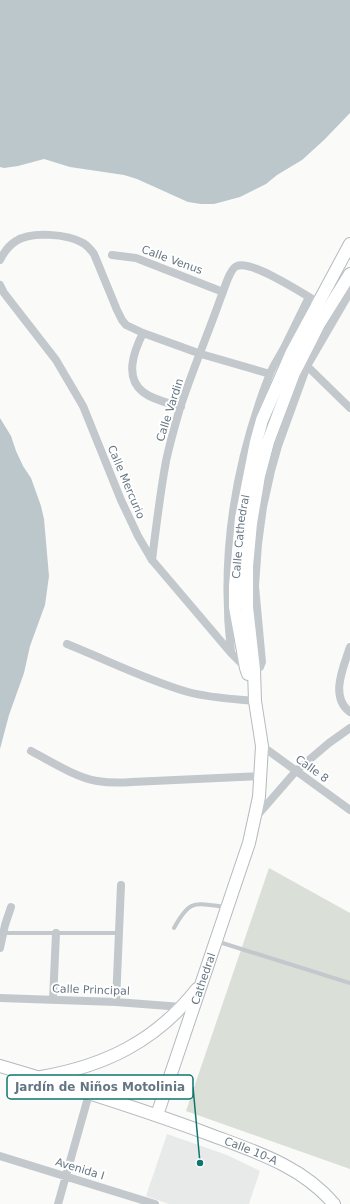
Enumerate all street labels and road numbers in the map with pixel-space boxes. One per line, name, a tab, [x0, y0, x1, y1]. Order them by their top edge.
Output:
street label: Calle Venus	[140, 243, 204, 277]
street label: Calle Vardin	[154, 377, 186, 443]
street label: Calle Mercurio	[105, 443, 147, 521]
street label: Calle Cathedral	[229, 493, 252, 579]
street label: Calle 8	[293, 753, 331, 785]
street label: Cathedral	[188, 951, 218, 1006]
street label: Calle Principal	[52, 982, 130, 998]
street label: Calle 10-A	[223, 1134, 280, 1167]
street label: Avenida I	[54, 1155, 106, 1183]

